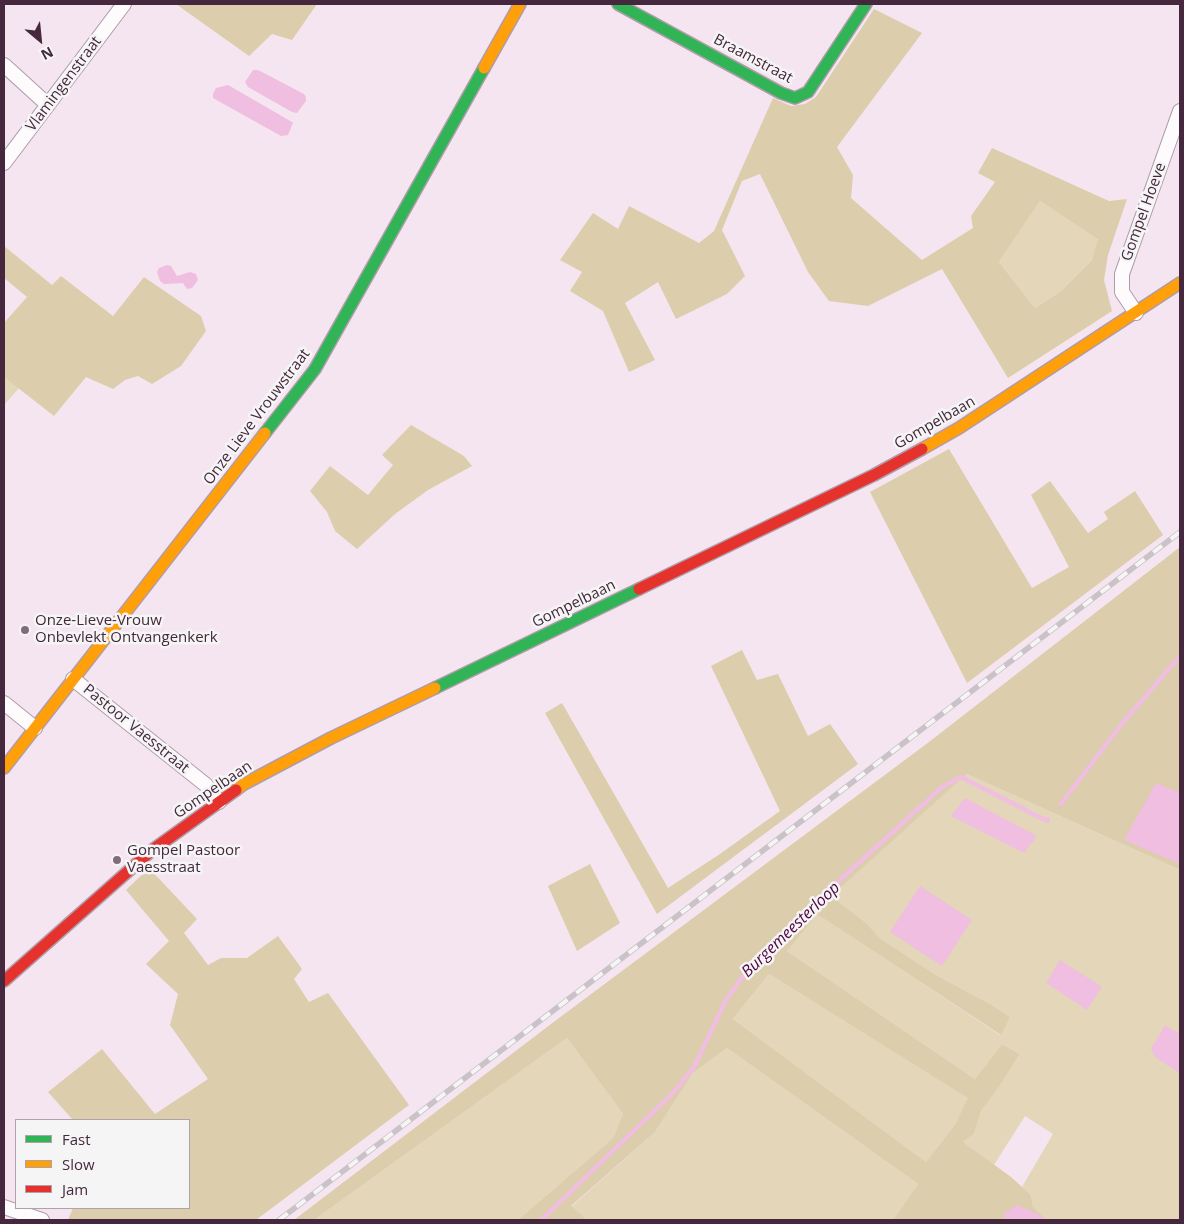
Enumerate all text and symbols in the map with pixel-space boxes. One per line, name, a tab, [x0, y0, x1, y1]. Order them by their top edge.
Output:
north arrow	[15, 15, 65, 65]
street label: Braamstraat	[710, 31, 796, 87]
street label: Vlamingenstraat	[22, 33, 106, 135]
text: N	[38, 43, 57, 65]
street label: Gompel Hoeve	[1118, 160, 1170, 264]
street label: Onze Lieve Vrouwstraat	[200, 345, 314, 489]
street label: Gompelbaan	[891, 393, 979, 453]
street label: Gompelbaan	[529, 576, 619, 632]
place label: Onze-Lieve-Vrouw Onbevlekt Ontvangenkerk	[35, 612, 218, 647]
marker: Onze-Lieve-Vrouw Onbevlekt Ontvangenkerk	[19, 624, 31, 636]
street label: Pastoor Vaesstraat	[79, 681, 193, 777]
street label: Gompelbaan	[171, 757, 255, 823]
place label: Gompel Pastoor Vaesstraat	[127, 842, 240, 877]
marker: Gompel Pastoor Vaesstraat	[111, 854, 123, 866]
water label: Burgemeesterloop	[738, 878, 844, 982]
legend	[15, 1119, 190, 1209]
text: Fast	[62, 1129, 91, 1149]
text: Slow	[62, 1154, 95, 1174]
text: Jam	[62, 1179, 88, 1199]

